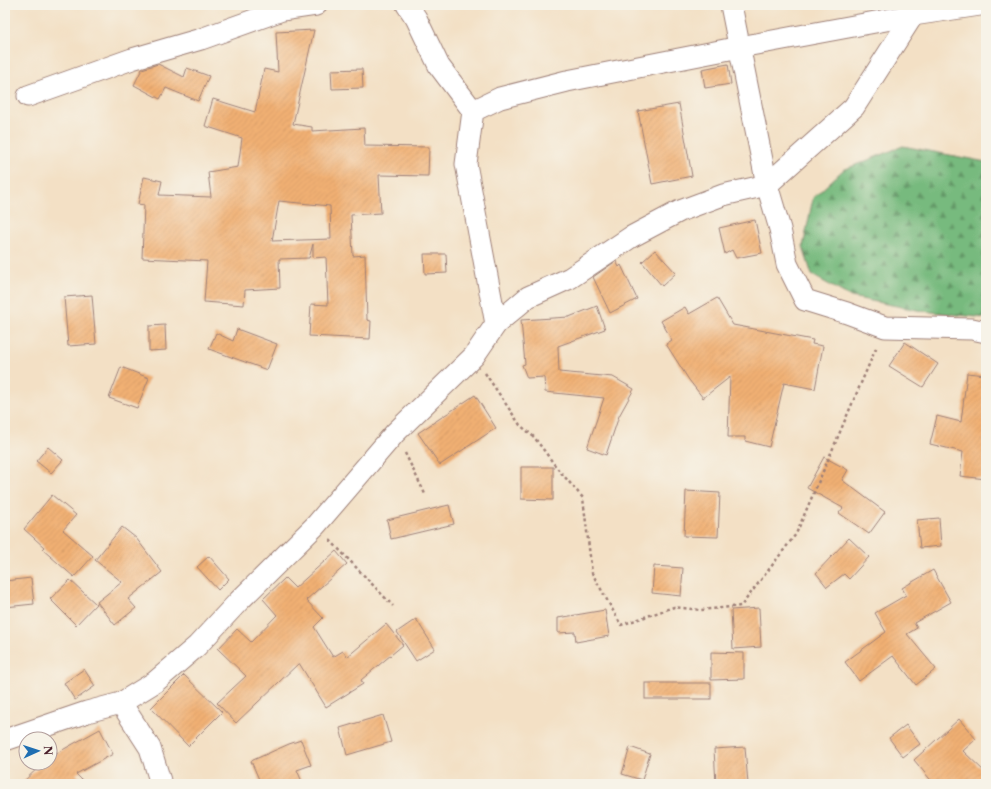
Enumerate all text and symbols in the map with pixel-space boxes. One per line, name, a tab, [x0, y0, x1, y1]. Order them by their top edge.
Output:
north arrow	[18, 731, 58, 771]
text: N	[41, 745, 55, 756]

